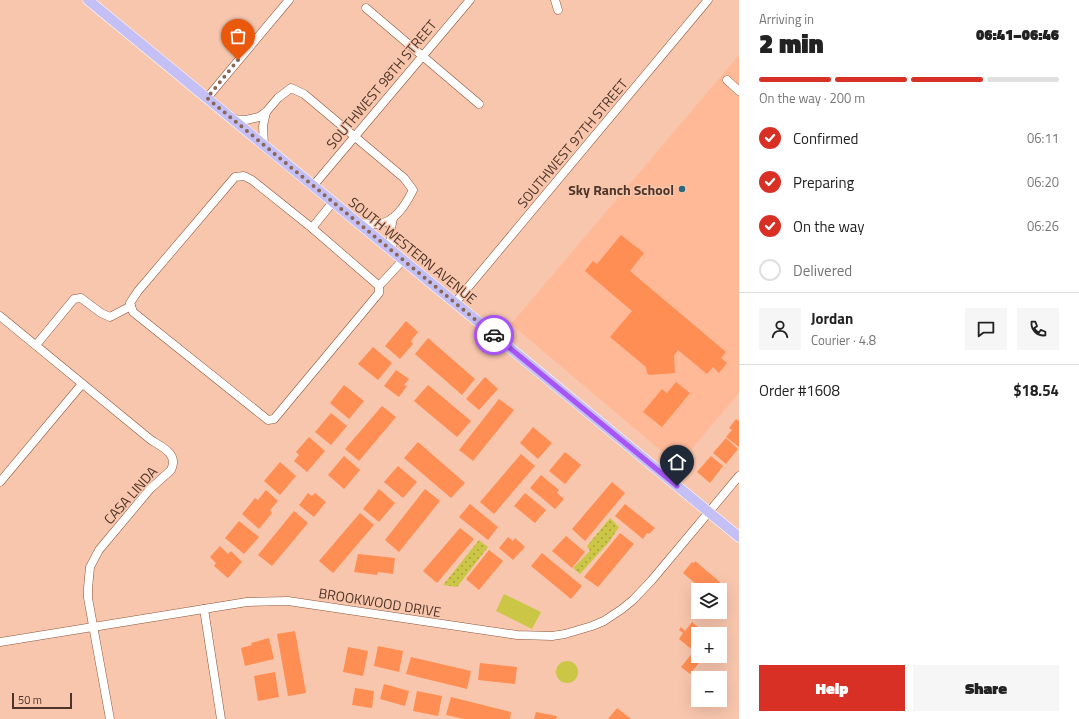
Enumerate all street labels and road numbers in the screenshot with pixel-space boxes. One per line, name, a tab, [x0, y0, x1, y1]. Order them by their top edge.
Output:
street label: SOUTHWEST 98TH STREET	[321, 14, 442, 153]
street label: SOUTHWEST 97TH STREET	[512, 73, 633, 212]
street label: SOUTH WESTERN AVENUE	[344, 192, 482, 309]
street label: CASA LINDA	[98, 461, 162, 529]
street label: BROOKWOOD DRIVE	[317, 582, 443, 622]

